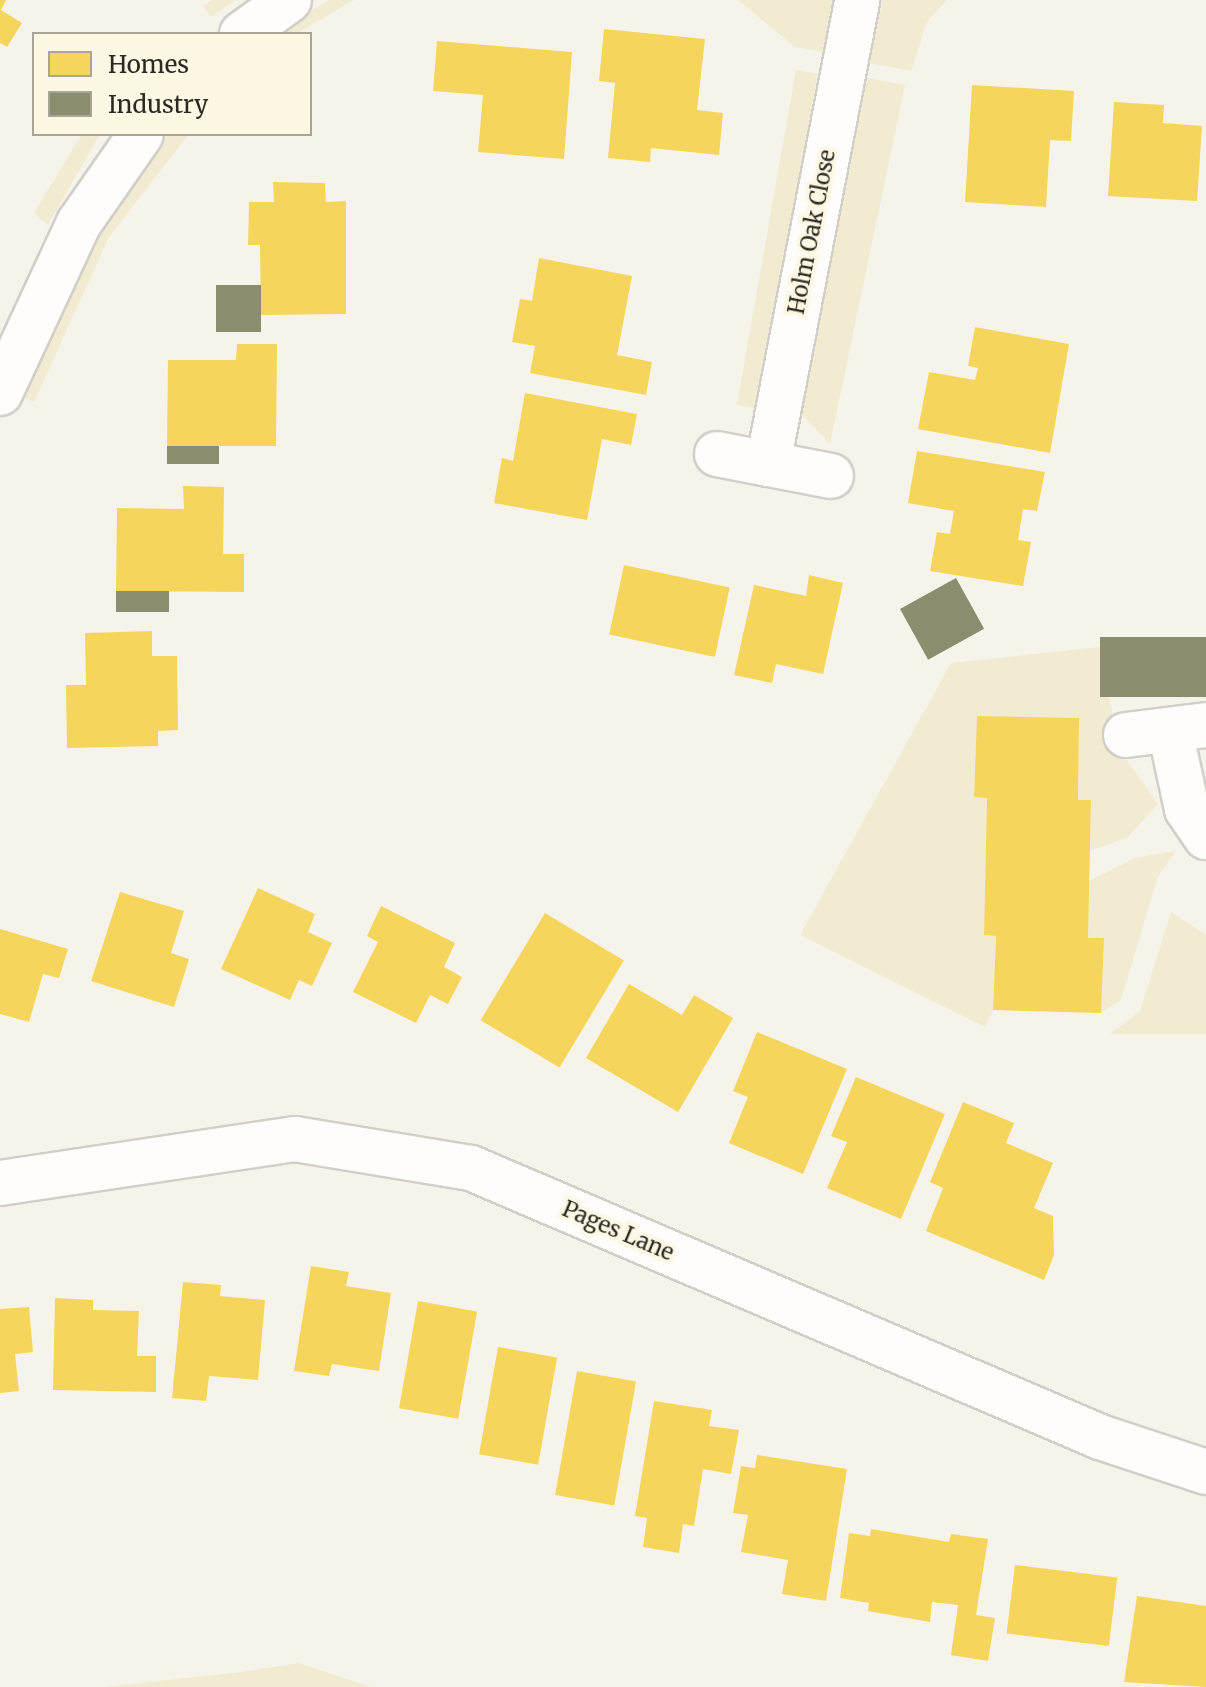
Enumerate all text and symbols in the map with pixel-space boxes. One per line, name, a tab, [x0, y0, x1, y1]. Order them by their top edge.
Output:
legend	[32, 32, 312, 136]
text: Homes	[108, 49, 189, 80]
text: Industry	[108, 89, 208, 120]
street label: Holm Oak Close	[783, 147, 841, 317]
street label: Pages Lane	[558, 1196, 678, 1266]

